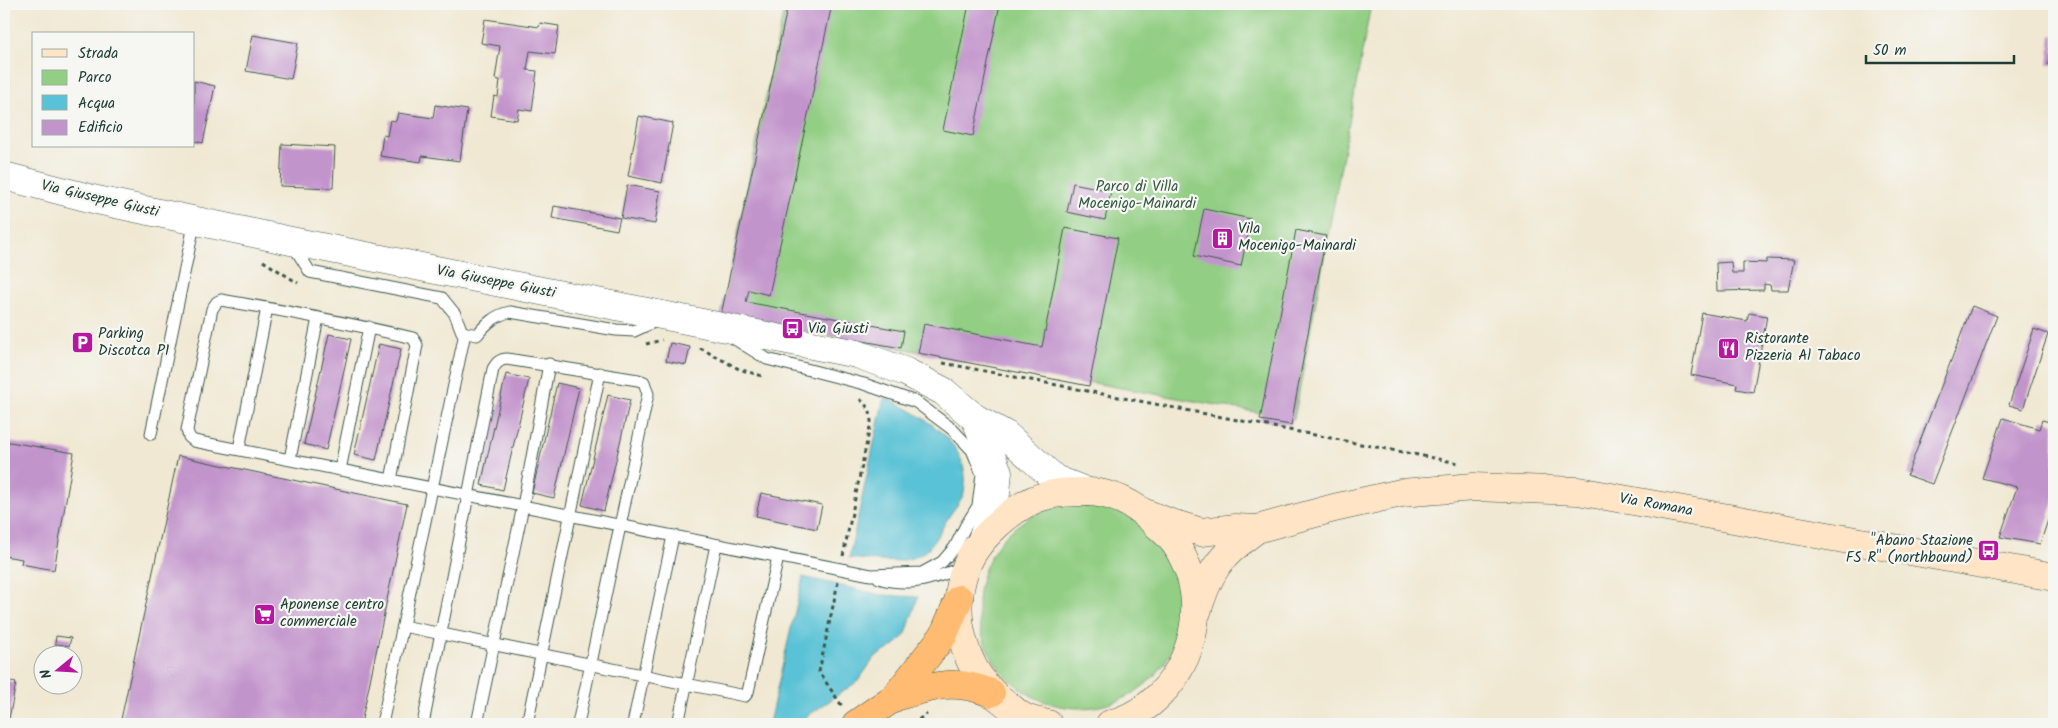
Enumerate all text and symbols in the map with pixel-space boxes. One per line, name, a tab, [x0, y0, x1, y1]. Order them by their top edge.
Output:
legend	[32, 32, 195, 148]
scale bar	[1866, 32, 2013, 64]
text: 50 m	[1873, 39, 1907, 63]
text: Strada	[78, 42, 118, 66]
text: Parco	[78, 66, 112, 90]
text: Acqua	[78, 92, 115, 116]
text: Edificio	[78, 116, 123, 140]
street label: Via Giuseppe Giusti	[39, 174, 163, 225]
park label: Parco di Villa Mocenigo-Mainardi	[1078, 175, 1197, 216]
place label: Vila Mocenigo-Mainardi	[1238, 217, 1357, 258]
building icon: Vila Mocenigo-Mainardi	[1210, 226, 1234, 250]
street label: Via Giuseppe Giusti	[435, 259, 559, 306]
bus stop icon: Via Giusti	[780, 317, 804, 341]
place label: Via Giusti	[808, 317, 870, 341]
place label: Parking Discotca P1	[98, 322, 170, 363]
place label: Ristorante Pizzeria Al Tabaco	[1745, 327, 1861, 368]
parking icon: Parking Discotca P1	[70, 331, 94, 355]
restaurant icon: Ristorante Pizzeria Al Tabaco	[1717, 336, 1741, 360]
street label: Via Romana	[1617, 487, 1695, 523]
place label: "Abano Stazione FS R" (northbound)	[1846, 529, 1973, 570]
bus stop icon: "Abano Stazione FS R" (northbound)	[1977, 538, 2001, 562]
place label: Aponense centro commerciale	[280, 593, 384, 634]
supermarket icon: Aponense centro commerciale	[252, 602, 276, 626]
north arrow	[32, 646, 82, 696]
text: N	[35, 666, 58, 681]

